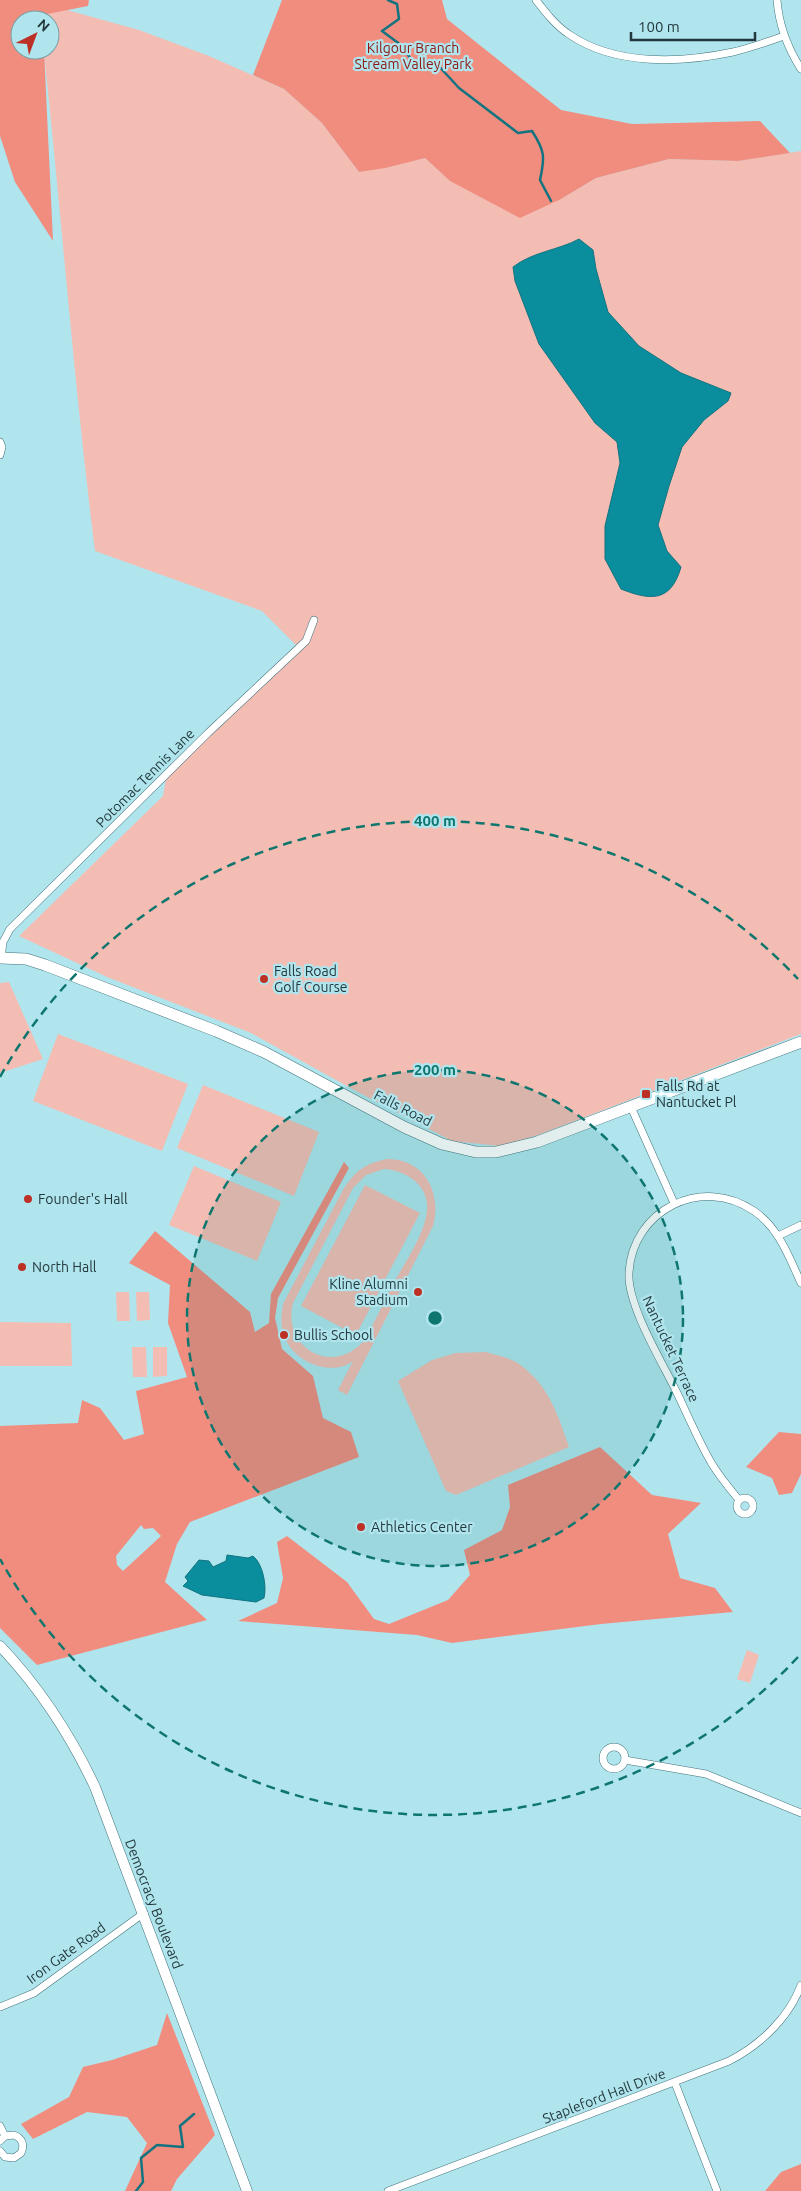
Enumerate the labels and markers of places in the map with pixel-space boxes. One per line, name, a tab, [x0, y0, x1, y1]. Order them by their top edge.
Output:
place label: Falls Road Golf Course	[274, 963, 348, 995]
marker: Falls Road Golf Course	[258, 973, 270, 985]
place label: Falls Rd at Nantucket Pl	[656, 1078, 737, 1110]
marker: Falls Rd at Nantucket Pl	[640, 1088, 652, 1100]
place label: Founder's Hall	[38, 1191, 128, 1207]
marker: Founder's Hall	[22, 1193, 34, 1205]
place label: North Hall	[32, 1259, 97, 1275]
marker: North Hall	[16, 1261, 28, 1273]
place label: Kline Alumni Stadium	[329, 1276, 408, 1308]
marker: Kline Alumni Stadium	[412, 1286, 424, 1298]
centre of rings	[426, 1309, 444, 1327]
place label: Bullis School	[294, 1327, 373, 1343]
marker: Bullis School	[278, 1329, 290, 1341]
place label: Athletics Center	[371, 1519, 473, 1535]
marker: Athletics Center	[355, 1521, 367, 1533]

